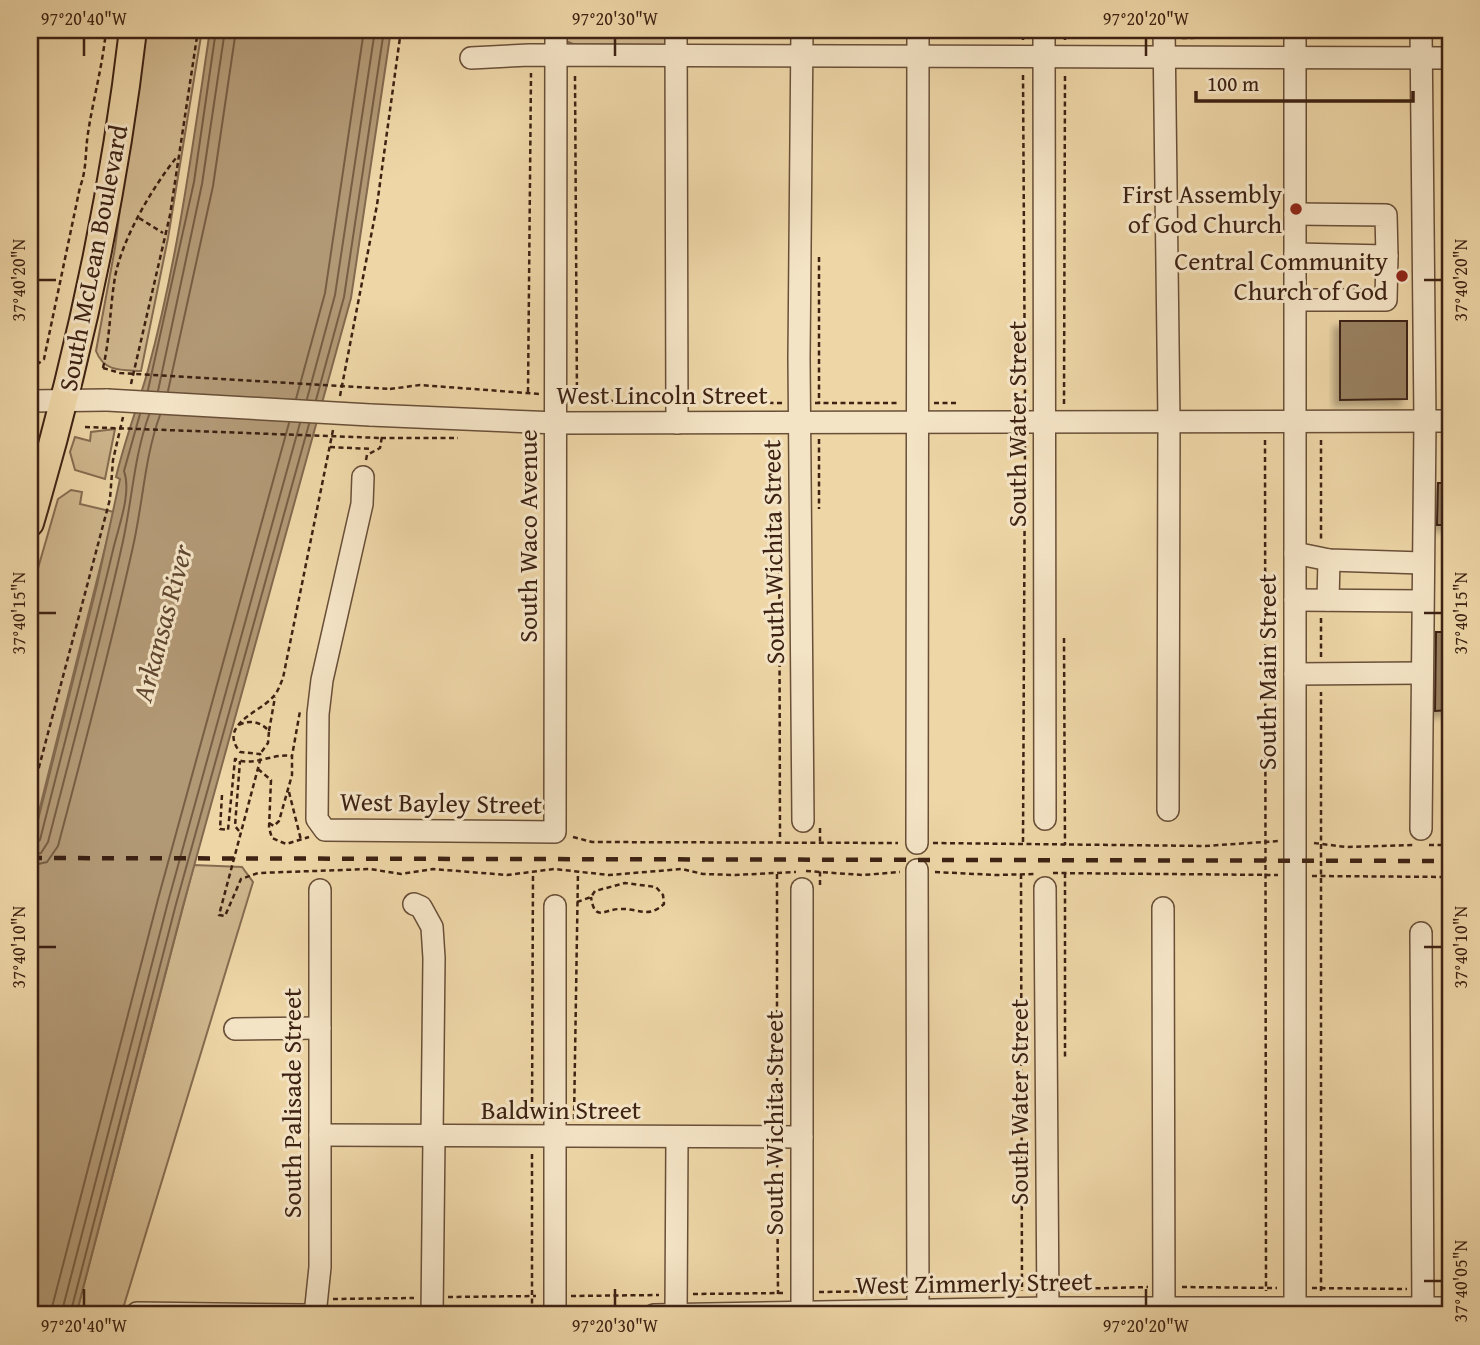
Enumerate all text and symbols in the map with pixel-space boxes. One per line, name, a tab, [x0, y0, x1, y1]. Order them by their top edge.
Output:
text: 97°20'40"W	[41, 5, 128, 32]
text: 97°20'30"W	[572, 5, 659, 32]
text: 97°20'20"W	[1103, 5, 1190, 32]
scale bar	[1196, 60, 1414, 104]
text: 100 m	[1207, 68, 1259, 99]
street label: South McLean Boulevard	[48, 121, 137, 394]
place label: First Assembly of God Church	[1123, 174, 1282, 243]
marker: First Assembly of God Church	[1288, 201, 1304, 217]
text: 37°40'20"N	[5, 238, 32, 321]
text: 37°40'20"N	[1447, 238, 1474, 321]
place label: Central Community Church of God	[1174, 241, 1388, 310]
marker: Central Community Church of God	[1394, 268, 1410, 284]
street label: South Water Street	[997, 321, 1036, 527]
street label: West Lincoln Street	[556, 375, 768, 414]
street label: South Waco Avenue	[508, 429, 547, 643]
street label: South Wichita Street	[751, 439, 794, 665]
water label: Arkansas River	[121, 538, 203, 707]
text: 37°40'15"N	[5, 571, 32, 654]
text: 37°40'15"N	[1447, 571, 1474, 654]
street label: South Main Street	[1247, 574, 1286, 770]
street label: West Bayley Street	[339, 781, 543, 824]
text: 37°40'10"N	[5, 905, 32, 988]
text: 37°40'10"N	[1447, 905, 1474, 988]
street label: South Palisade Street	[272, 988, 311, 1218]
street label: South Water Street	[999, 999, 1038, 1205]
street label: South Wichita Street	[754, 1011, 793, 1235]
street label: Baldwin Street	[481, 1090, 641, 1129]
text: 37°40'05"N	[1447, 1239, 1474, 1322]
street label: West Zimmerly Street	[855, 1261, 1093, 1304]
text: 97°20'40"W	[41, 1312, 128, 1339]
text: 97°20'30"W	[572, 1312, 659, 1339]
text: 97°20'20"W	[1103, 1312, 1190, 1339]

